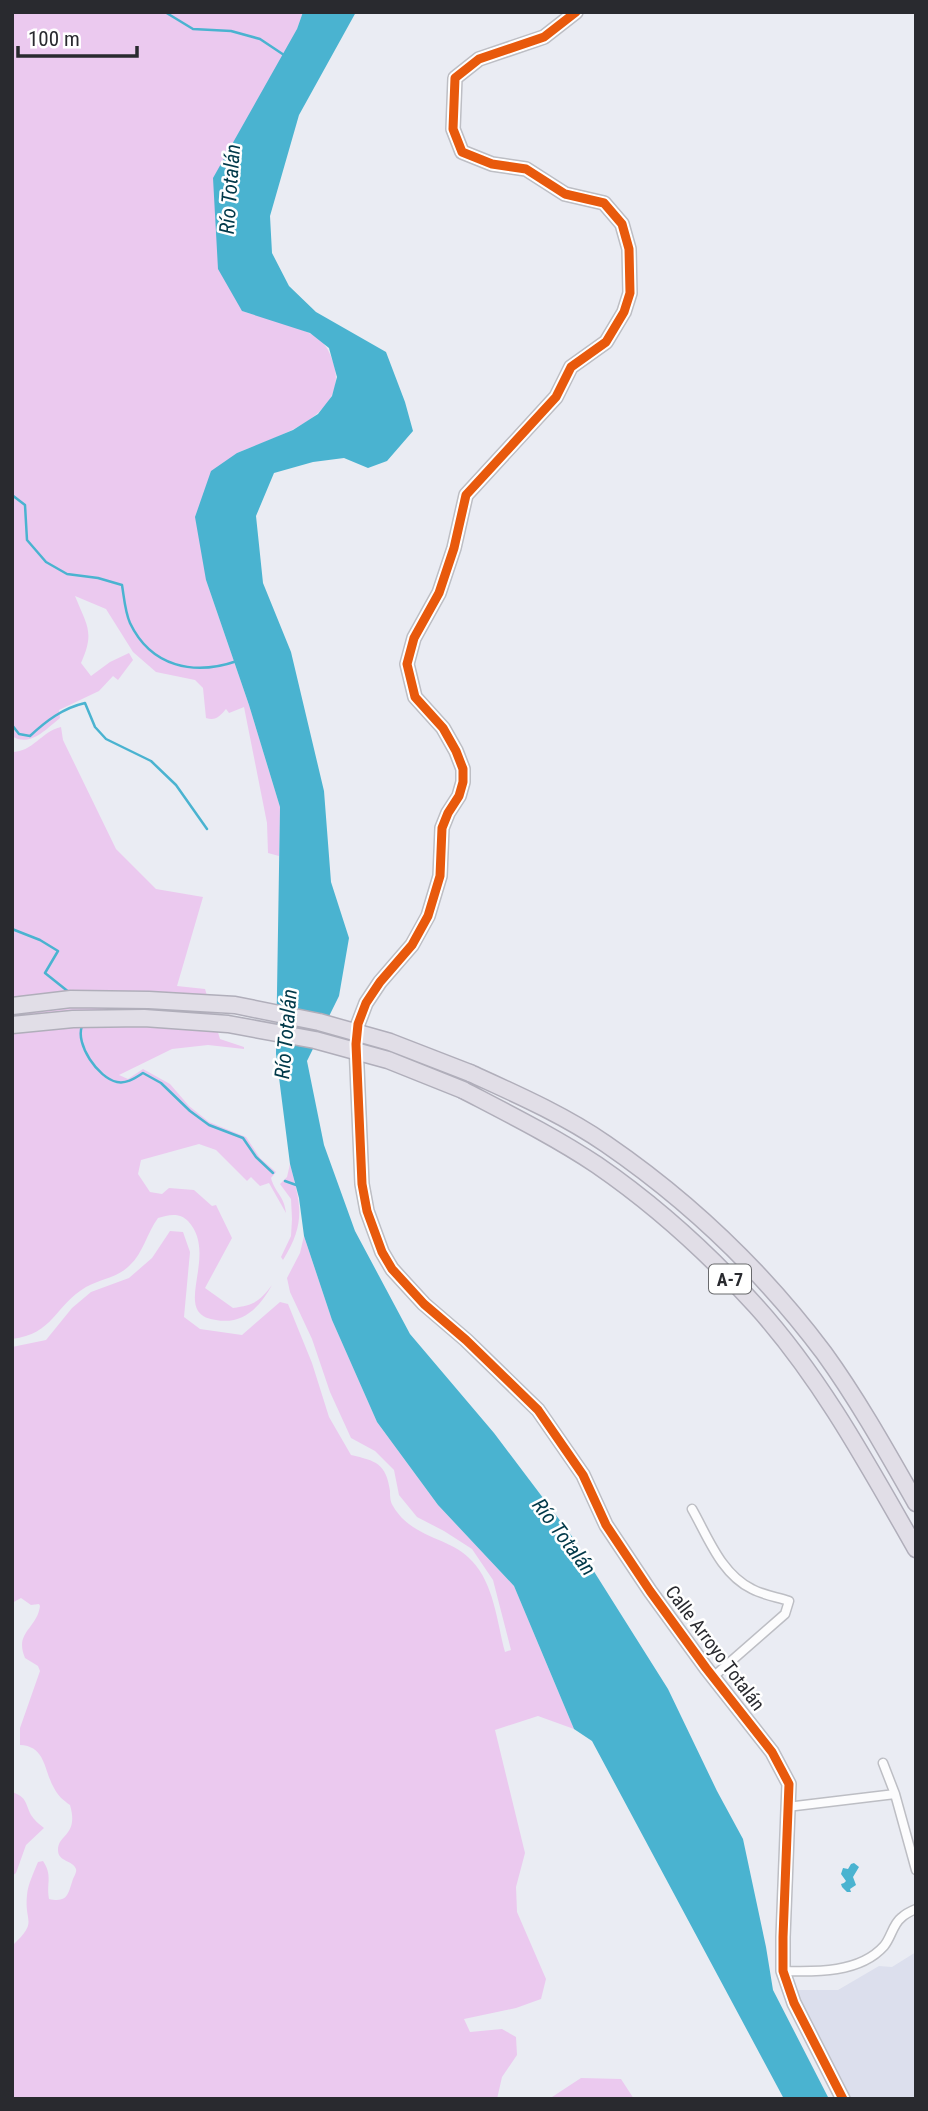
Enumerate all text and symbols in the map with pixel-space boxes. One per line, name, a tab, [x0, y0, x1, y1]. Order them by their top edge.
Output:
scale bar	[18, 14, 136, 58]
text: 100 m	[28, 27, 80, 51]
water label: Río Totalán	[215, 143, 245, 235]
water label: Río Totalán	[270, 988, 302, 1080]
road number: A-7	[709, 1264, 751, 1294]
water label: Río Totalán	[527, 1494, 601, 1580]
street label: Calle Arroyo Totalán	[660, 1581, 770, 1715]

